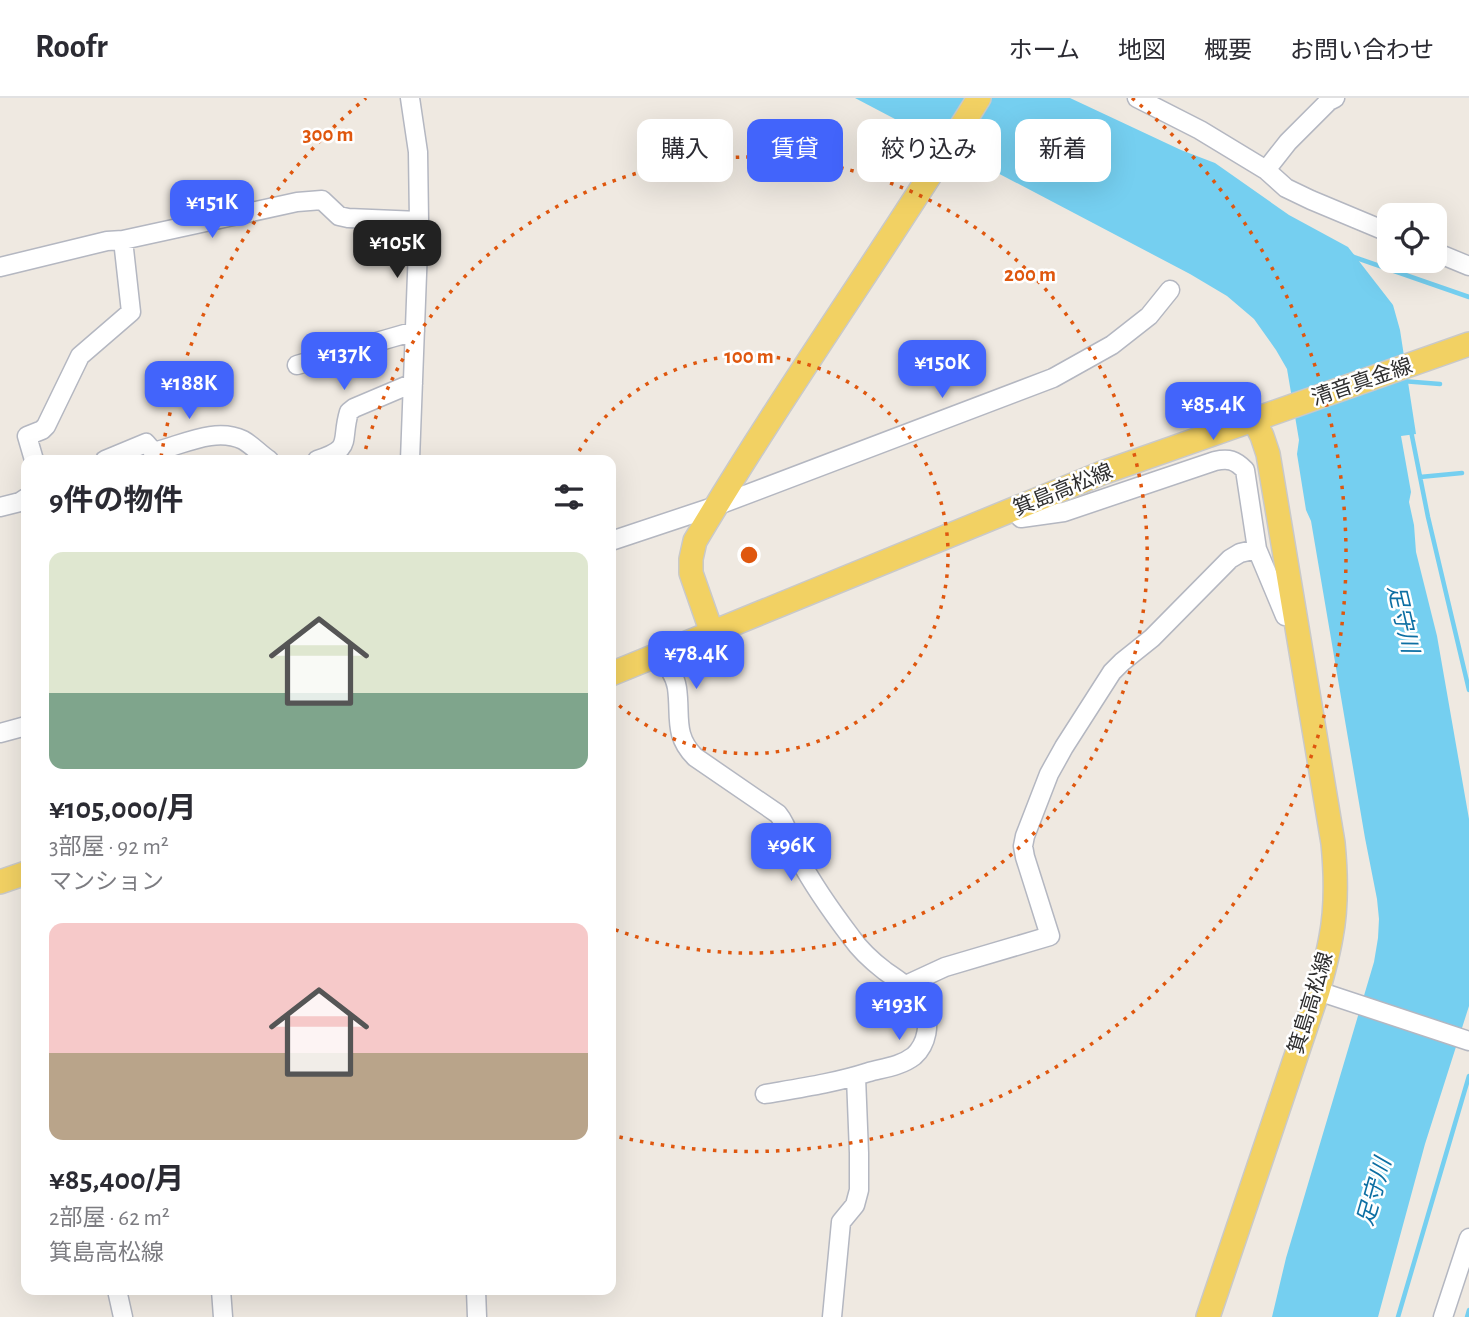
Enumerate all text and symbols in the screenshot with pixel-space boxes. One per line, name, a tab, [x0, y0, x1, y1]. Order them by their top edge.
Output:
text: Roofr	[35, 31, 108, 64]
text: ホーム	[1009, 39, 1080, 63]
text: 地図	[1118, 39, 1166, 63]
text: 概要	[1204, 39, 1252, 63]
text: お問い合わせ	[1290, 39, 1434, 63]
chip: 購入	[637, 119, 733, 182]
chip: 賃貸	[747, 119, 843, 182]
chip: 絞り込み	[857, 119, 1001, 182]
chip: 新着	[1015, 119, 1111, 182]
text: 300 m	[302, 124, 354, 145]
pin: ¥151K	[163, 180, 261, 240]
text: ¥151K	[186, 191, 238, 214]
map controls	[1377, 203, 1447, 273]
button: locate	[1377, 203, 1447, 273]
pin: ¥105K	[348, 220, 446, 280]
text: ¥105K	[369, 231, 425, 254]
text: 200 m	[1004, 264, 1056, 285]
pin: ¥137K	[295, 332, 393, 392]
pin: ¥150K	[893, 341, 991, 400]
text: ¥137K	[317, 343, 371, 366]
text: 100 m	[724, 346, 774, 367]
text: ¥150K	[914, 351, 970, 374]
street label: 清音真金線	[1309, 354, 1415, 409]
pin: ¥188K	[140, 362, 238, 421]
text: ¥188K	[161, 372, 217, 395]
pin: ¥85.4K	[1156, 382, 1270, 442]
text: ¥85.4K	[1181, 393, 1245, 416]
street label: 箕島高松線	[1010, 460, 1116, 519]
icon: filters	[550, 478, 588, 516]
text: 9件の物件	[49, 486, 184, 516]
centre of rings	[737, 543, 761, 567]
water label: 足守川	[1383, 582, 1424, 658]
icon: home	[256, 598, 382, 724]
pin: ¥78.4K	[639, 632, 753, 691]
text: ¥78.4K	[664, 642, 728, 665]
text: ¥105,000/月	[49, 794, 196, 824]
pin: ¥96K	[750, 824, 832, 883]
text: ¥96K	[767, 834, 815, 857]
text: 3部屋 · 92 m²	[49, 836, 169, 859]
text: マンション	[49, 871, 164, 894]
street label: 箕島高松線	[1285, 949, 1336, 1056]
icon: home	[256, 969, 382, 1095]
pin: ¥193K	[850, 982, 948, 1042]
text: ¥193K	[872, 993, 926, 1016]
water label: 足守川	[1353, 1152, 1396, 1228]
text: ¥85,400/月	[49, 1165, 184, 1195]
text: 2部屋 · 62 m²	[49, 1207, 170, 1230]
text: 箕島高松線	[49, 1242, 164, 1265]

